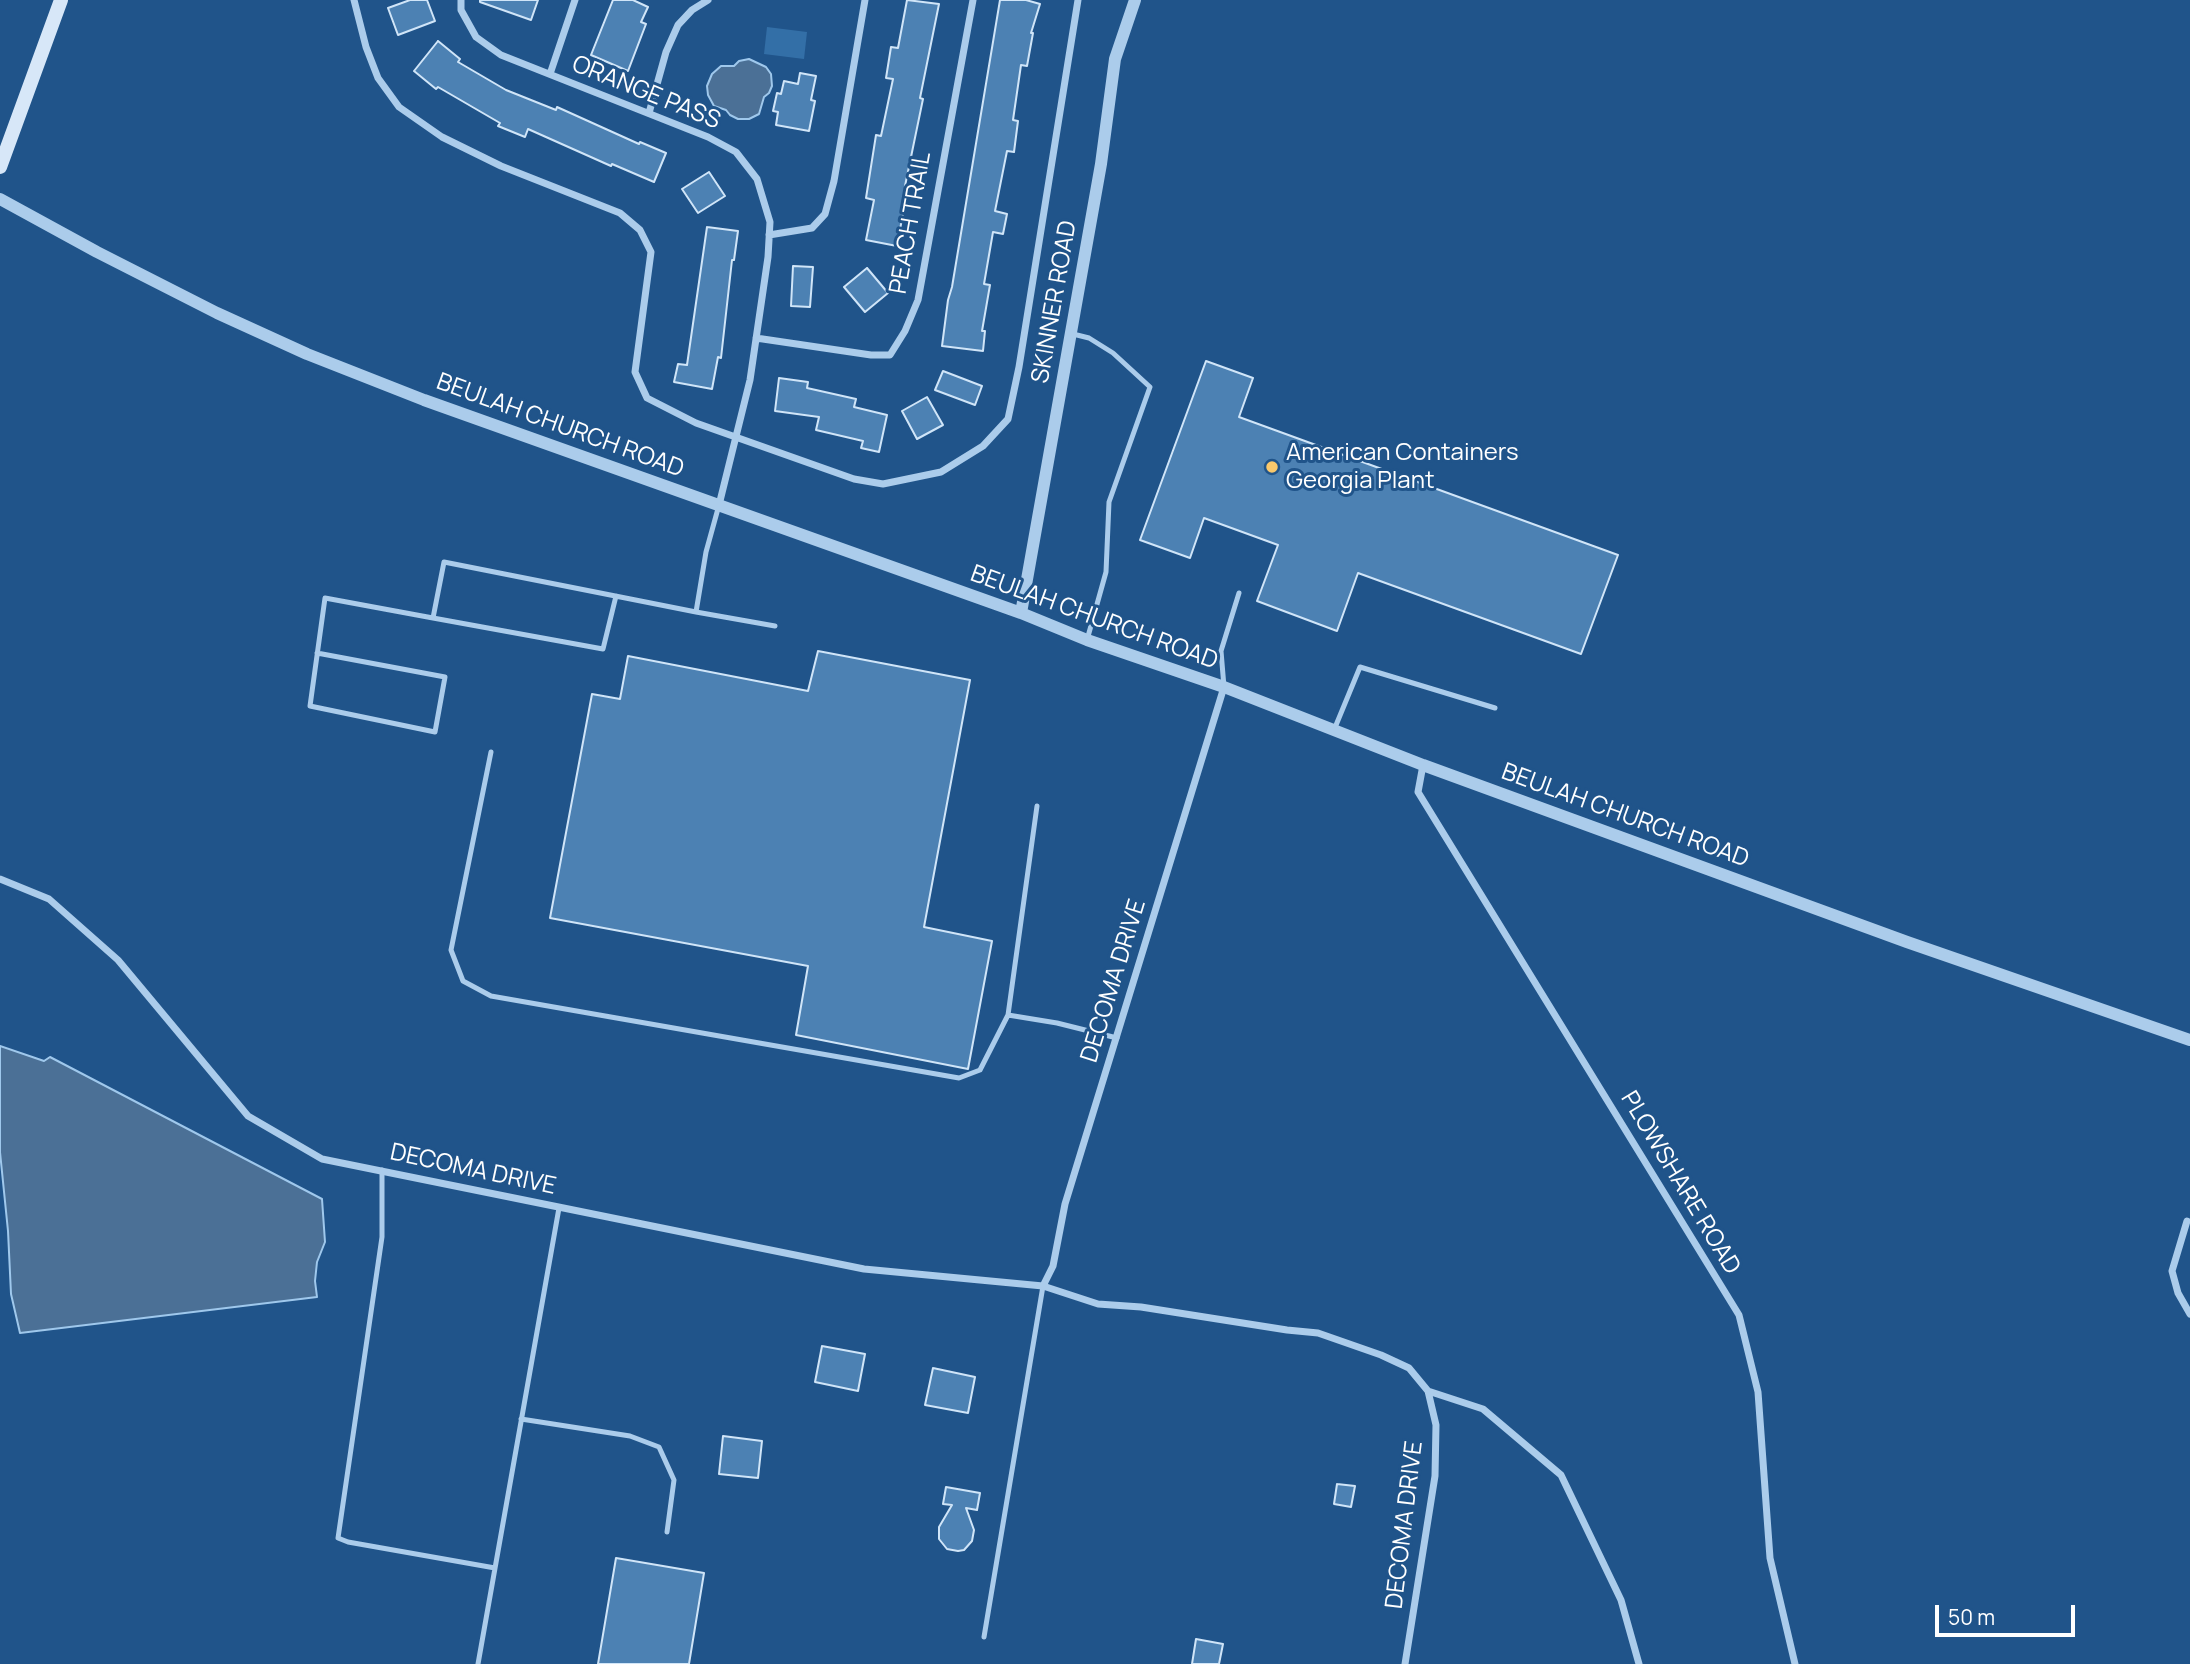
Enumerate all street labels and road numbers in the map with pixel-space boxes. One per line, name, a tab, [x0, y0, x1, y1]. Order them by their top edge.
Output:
street label: ORANGE PASS	[568, 50, 724, 136]
street label: PEACH TRAIL	[884, 150, 938, 296]
street label: SKINNER ROAD	[1027, 219, 1083, 385]
street label: BEULAH CHURCH ROAD	[432, 368, 688, 484]
street label: BEULAH CHURCH ROAD	[966, 560, 1222, 676]
street label: BEULAH CHURCH ROAD	[1497, 758, 1753, 874]
street label: DECOMA DRIVE	[1076, 896, 1152, 1066]
street label: PLOWSHARE ROAD	[1614, 1086, 1746, 1280]
street label: DECOMA DRIVE	[387, 1138, 559, 1202]
street label: DECOMA DRIVE	[1380, 1439, 1430, 1611]

